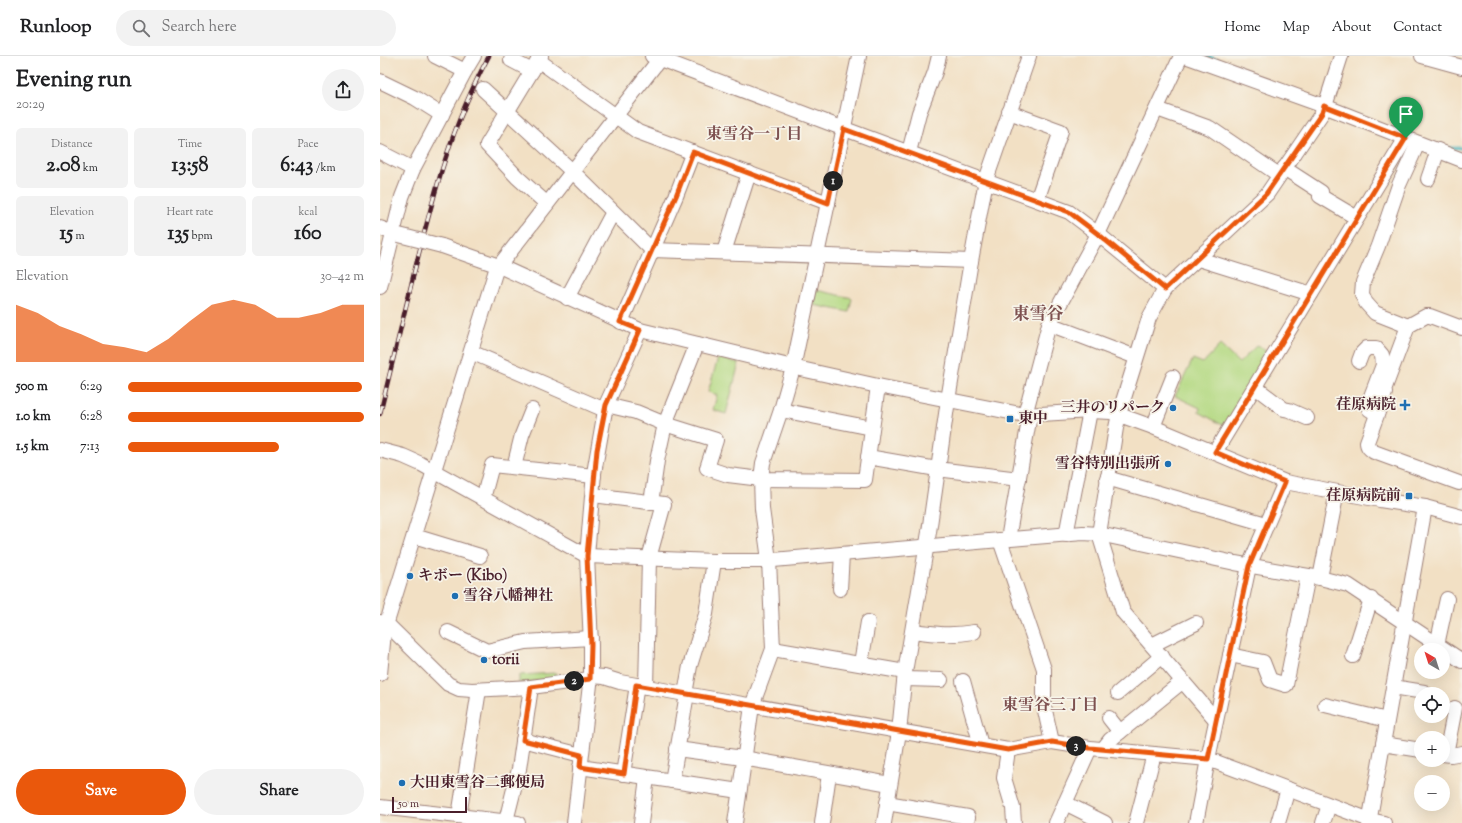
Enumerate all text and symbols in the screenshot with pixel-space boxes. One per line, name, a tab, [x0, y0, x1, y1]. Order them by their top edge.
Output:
search box	[116, 10, 396, 46]
text: Runloop	[20, 14, 92, 41]
icon: search	[130, 17, 152, 39]
text: Search here	[162, 17, 237, 38]
text: Home	[1224, 18, 1261, 38]
text: Map	[1283, 18, 1310, 38]
text: About	[1332, 18, 1371, 38]
text: Contact	[1393, 18, 1442, 38]
text: Evening run	[16, 65, 132, 97]
button: share	[322, 69, 364, 111]
text: 20:29	[16, 96, 45, 114]
pin	[1389, 97, 1423, 138]
icon: arrive	[1395, 103, 1417, 125]
district label: 東雪谷一丁目	[706, 124, 802, 147]
text: Distance	[51, 136, 93, 152]
text: Time	[178, 136, 202, 152]
text: Pace	[297, 136, 319, 152]
text: 2.08	[46, 152, 81, 181]
text: 13:58	[172, 152, 208, 181]
text: 6:43	[280, 152, 313, 181]
text: km	[81, 160, 98, 176]
text: /km	[313, 160, 336, 176]
pin: 1	[823, 171, 843, 191]
text: 1	[831, 173, 835, 189]
text: Elevation	[50, 204, 94, 220]
text: Heart rate	[167, 204, 213, 220]
text: kcal	[299, 204, 317, 220]
text: 15	[59, 220, 73, 249]
text: 135	[167, 220, 189, 249]
text: 160	[294, 220, 322, 249]
text: m	[73, 228, 85, 244]
text: bpm	[189, 228, 213, 244]
text: Elevation	[16, 268, 69, 286]
text: 30–42 m	[320, 268, 364, 286]
district label: 東雪谷	[1013, 303, 1064, 327]
text: 500 m	[16, 378, 48, 396]
text: 6:29	[80, 378, 102, 396]
place label: 荏原病院	[1336, 395, 1396, 416]
place label: 三井のリパーク	[1060, 398, 1165, 419]
marker: 荏原病院	[1399, 399, 1411, 411]
marker: 三井のリパーク	[1168, 403, 1178, 413]
text: 1.0 km	[16, 408, 51, 426]
text: 6:28	[80, 408, 102, 426]
place label: 東中	[1018, 409, 1048, 430]
marker: 東中	[1005, 414, 1015, 424]
text: 1.5 km	[16, 438, 49, 456]
text: 7:13	[80, 438, 100, 456]
place label: 雪谷特別出張所	[1055, 454, 1160, 475]
marker: 雪谷特別出張所	[1163, 459, 1173, 469]
place label: 荏原病院前	[1326, 486, 1401, 507]
marker: 荏原病院前	[1404, 491, 1414, 501]
place label: キボー (Kibo)	[418, 566, 507, 587]
marker: キボー (Kibo)	[405, 571, 415, 581]
place label: 雪谷八幡神社	[463, 586, 553, 607]
marker: 雪谷八幡神社	[450, 591, 460, 601]
north arrow	[1414, 643, 1450, 679]
map controls	[1414, 643, 1450, 811]
place label: torii	[492, 650, 520, 671]
marker: torii	[479, 655, 489, 665]
pin: 2	[564, 671, 584, 691]
text: 2	[571, 673, 577, 689]
button: locate	[1414, 687, 1450, 723]
district label: 東雪谷三丁目	[1002, 695, 1098, 718]
button: +	[1414, 731, 1450, 767]
pin: 3	[1066, 736, 1086, 756]
text: 3	[1074, 738, 1078, 754]
button: Save	[16, 769, 186, 815]
button: Share	[194, 769, 364, 815]
place label: 大田東雪谷二郵便局	[410, 773, 545, 794]
button: −	[1414, 775, 1450, 811]
marker: 大田東雪谷二郵便局	[397, 778, 407, 788]
scale bar	[392, 795, 467, 814]
text: 50 m	[398, 796, 419, 812]

